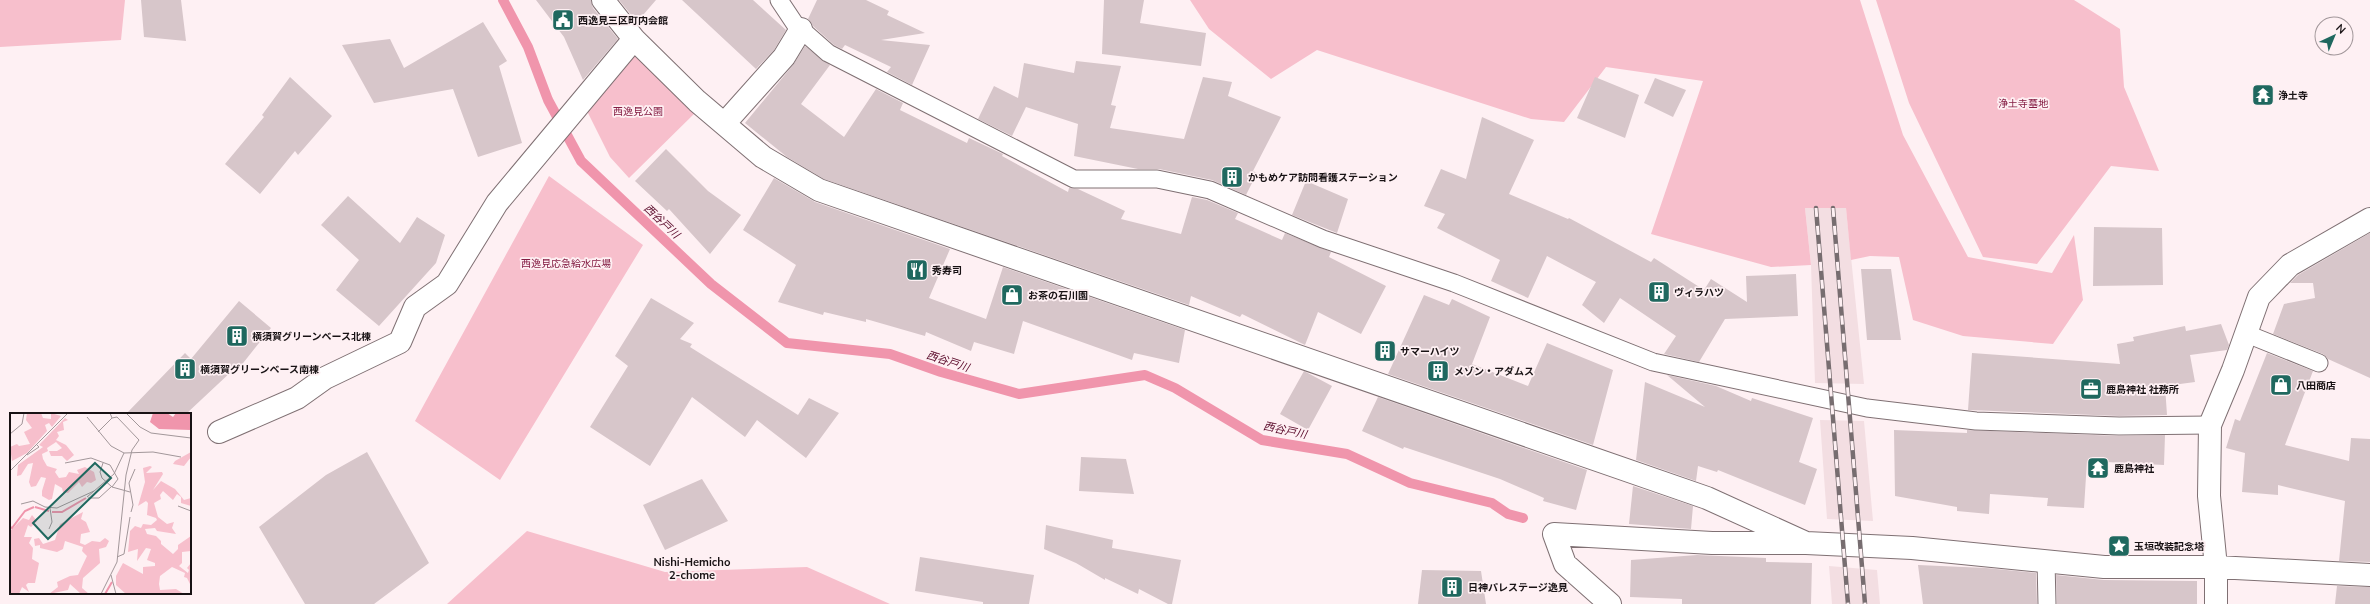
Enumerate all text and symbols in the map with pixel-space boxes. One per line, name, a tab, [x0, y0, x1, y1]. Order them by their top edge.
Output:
public building icon: 西逸見三区町内会館	[550, 7, 576, 33]
place label: 西逸見三区町内会館	[578, 14, 668, 27]
north arrow	[2314, 16, 2354, 56]
text: N	[2333, 21, 2349, 37]
temple icon: 浄土寺	[2250, 82, 2276, 108]
place label: 浄土寺	[2278, 89, 2308, 102]
park label: 浄土寺墓地	[1998, 97, 2049, 110]
park label: 西逸見公園	[613, 105, 663, 118]
building icon: かもめケア訪問看護ステーション	[1219, 164, 1245, 190]
place label: かもめケア訪問看護ステーション	[1248, 171, 1398, 184]
water label: 西谷戸川	[641, 201, 684, 242]
park label: 西逸見応急給水広場	[521, 257, 611, 270]
restaurant icon: 秀寿司	[904, 257, 930, 283]
place label: 秀寿司	[932, 264, 962, 277]
building icon: ヴィラハツ	[1646, 279, 1672, 305]
shop icon: お茶の石川園	[999, 282, 1025, 308]
place label: ヴィラハツ	[1674, 286, 1724, 299]
place label: お茶の石川園	[1028, 289, 1088, 302]
building icon: 横須賀グリーンベース北棟	[224, 323, 250, 349]
place label: 横須賀グリーンベース北棟	[252, 330, 371, 343]
building icon: サマーハイツ	[1372, 338, 1398, 364]
place label: サマーハイツ	[1400, 345, 1460, 358]
water label: 西谷戸川	[925, 348, 972, 375]
building icon: 横須賀グリーンベース南棟	[172, 356, 198, 382]
building icon: メゾン・アダムス	[1425, 358, 1451, 384]
place label: 横須賀グリーンベース南棟	[200, 363, 319, 376]
place label: メゾン・アダムス	[1454, 365, 1534, 378]
shop icon: 八田商店	[2268, 372, 2294, 398]
office icon: 鹿島神社 社務所	[2078, 376, 2104, 402]
place label: 八田商店	[2296, 379, 2336, 392]
place label: 鹿島神社 社務所	[2106, 383, 2179, 396]
inset map	[10, 413, 191, 594]
water label: 西谷戸川	[1262, 419, 1309, 442]
temple icon: 鹿島神社	[2085, 455, 2111, 481]
place label: 鹿島神社	[2114, 462, 2155, 475]
place icon: 玉垣改装記念塔	[2106, 533, 2132, 559]
place label: 玉垣改装記念塔	[2134, 540, 2205, 553]
district label: Nishi-Hemicho 2-chome	[654, 555, 731, 582]
building icon: 日神パレステージ逸見	[1439, 574, 1465, 600]
place label: 日神パレステージ逸見	[1468, 581, 1568, 594]

